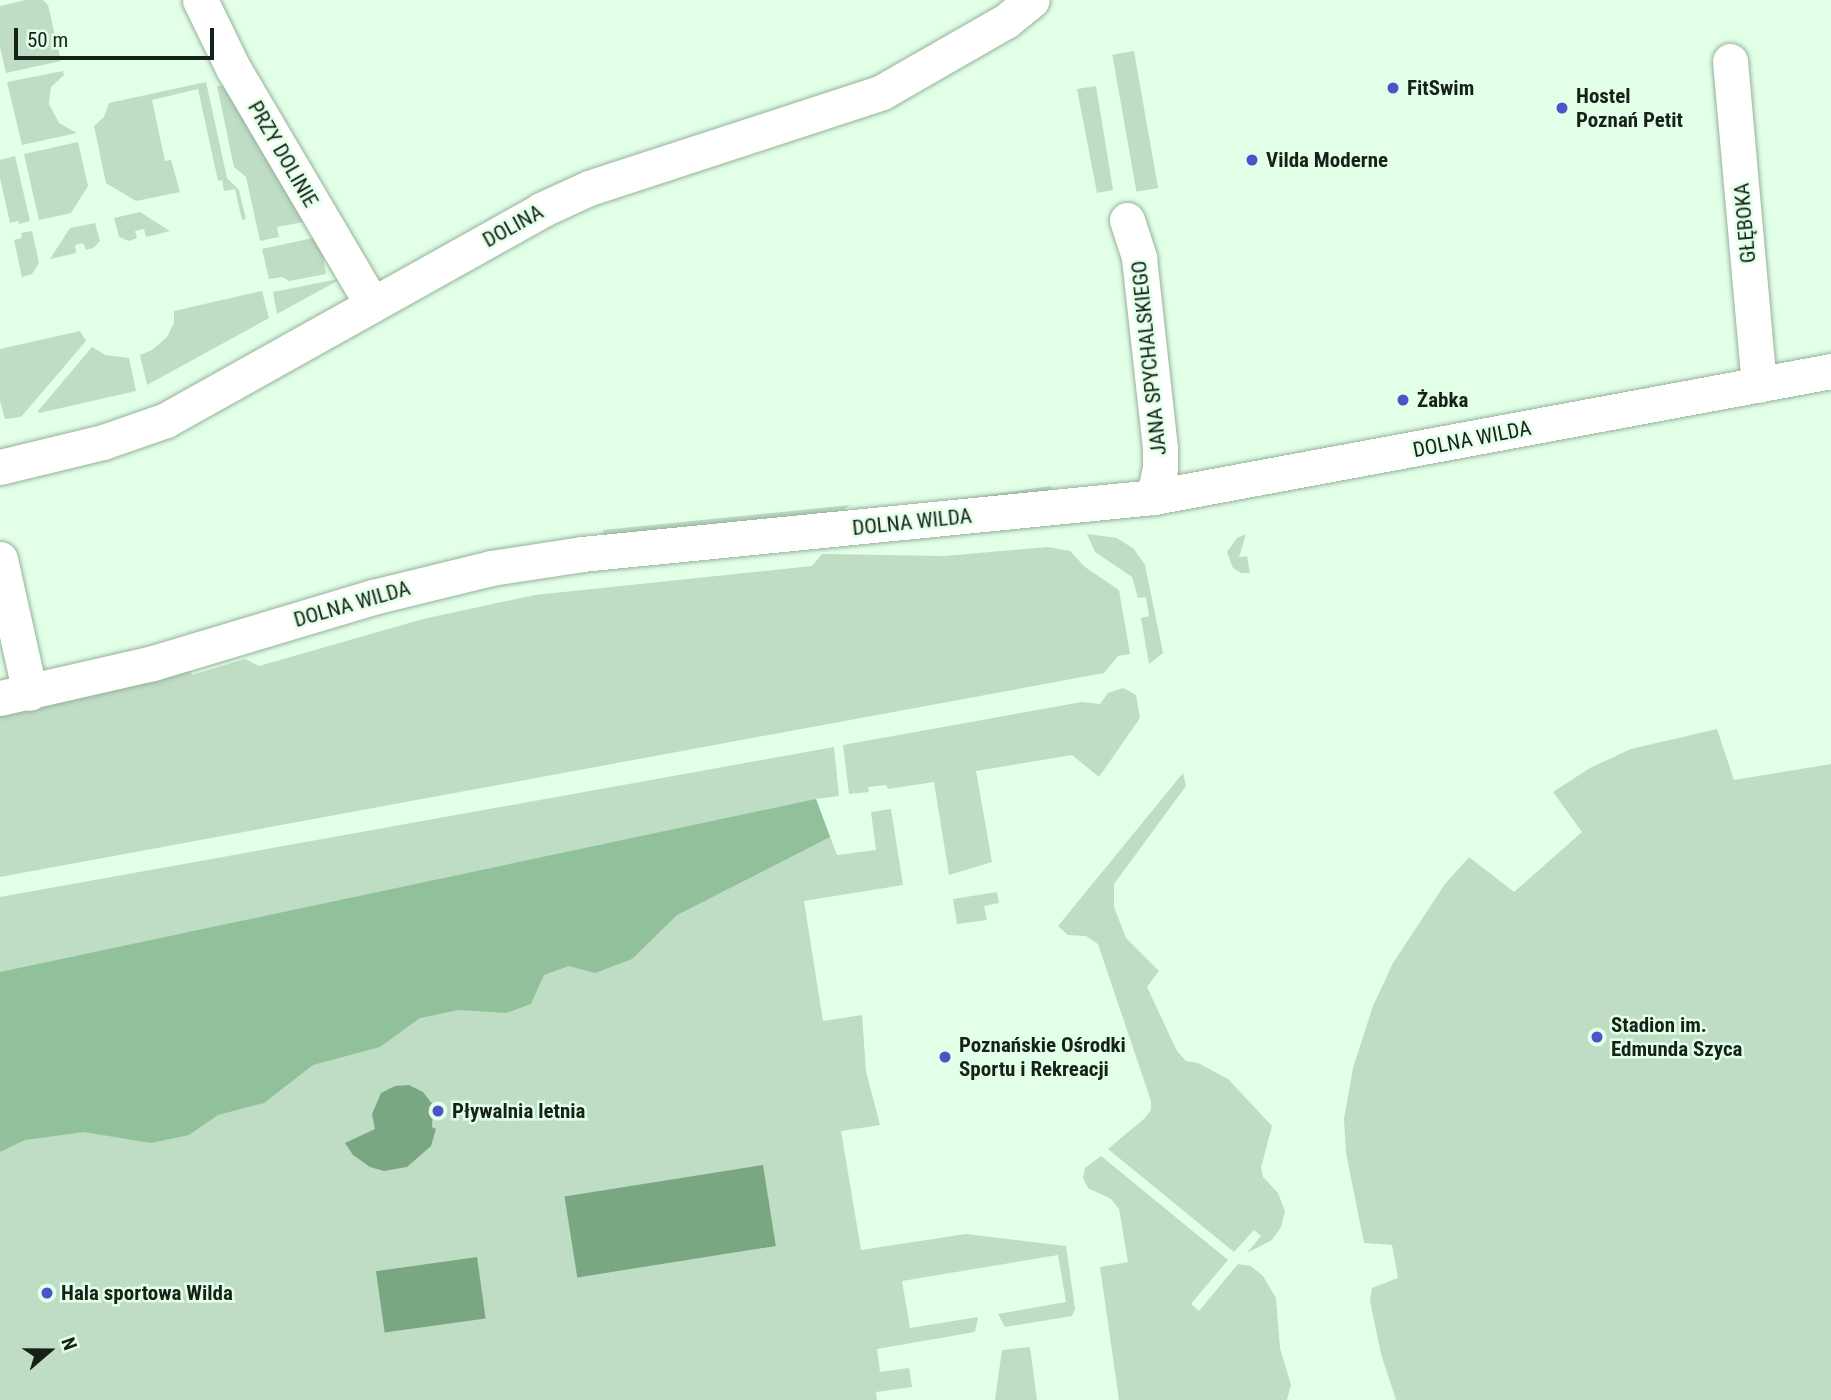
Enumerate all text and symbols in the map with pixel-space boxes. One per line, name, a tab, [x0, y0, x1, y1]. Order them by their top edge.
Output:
scale bar	[18, 14, 217, 58]
text: 50 m	[27, 28, 68, 52]
place label: FitSwim	[1407, 75, 1474, 101]
marker: FitSwim	[1385, 80, 1401, 96]
place label: Hostel Poznań Petit	[1576, 83, 1683, 133]
street label: PRZY DOLINIE	[243, 97, 323, 211]
marker: Hostel Poznań Petit	[1554, 100, 1570, 116]
place label: Vilda Moderne	[1266, 147, 1388, 173]
marker: Vilda Moderne	[1244, 152, 1260, 168]
street label: GŁĘBOKA	[1729, 182, 1761, 264]
street label: DOLINA	[478, 199, 548, 253]
street label: JANA SPYCHALSKIEGO	[1126, 259, 1172, 457]
place label: Żabka	[1417, 387, 1468, 413]
marker: Żabka	[1395, 392, 1411, 408]
street label: DOLNA WILDA	[1411, 415, 1533, 463]
street label: DOLNA WILDA	[851, 503, 973, 541]
street label: DOLNA WILDA	[291, 575, 413, 633]
place label: Stadion im. Edmunda Szyca	[1611, 1012, 1742, 1062]
marker: Stadion im. Edmunda Szyca	[1589, 1029, 1605, 1045]
place label: Poznańskie Ośrodki Sportu i Rekreacji	[959, 1032, 1126, 1082]
marker: Poznańskie Ośrodki Sportu i Rekreacji	[937, 1049, 953, 1065]
place label: Pływalnia letnia	[452, 1098, 585, 1124]
marker: Pływalnia letnia	[430, 1103, 446, 1119]
place label: Hala sportowa Wilda	[61, 1280, 233, 1306]
marker: Hala sportowa Wilda	[39, 1285, 55, 1301]
north arrow	[14, 1316, 84, 1386]
text: N	[56, 1334, 82, 1353]

